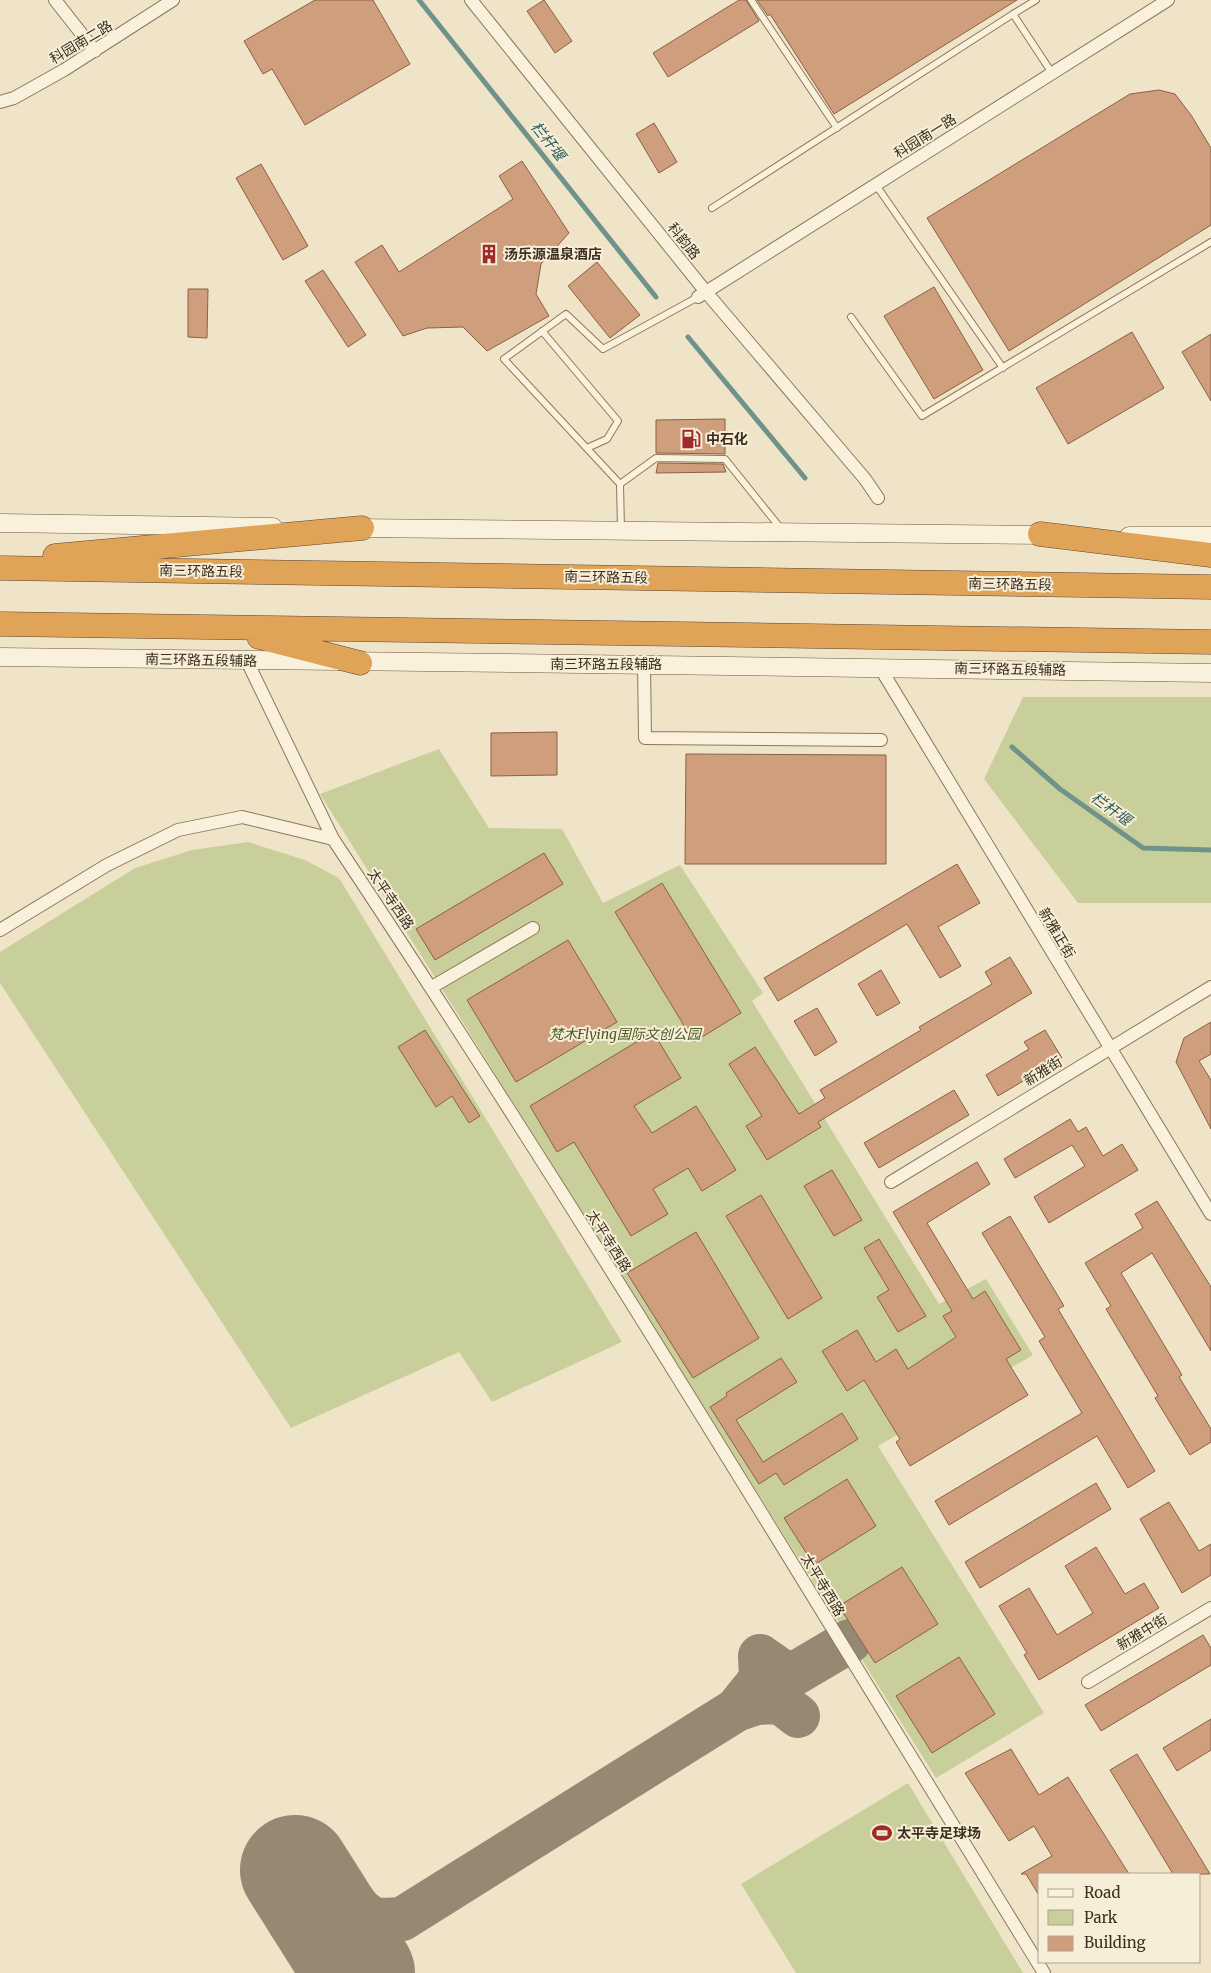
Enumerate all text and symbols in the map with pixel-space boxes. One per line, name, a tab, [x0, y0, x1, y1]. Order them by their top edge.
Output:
street label: 科园南二路	[46, 16, 116, 68]
street label: 科园南一路	[891, 110, 959, 162]
water label: 栏杆堰	[527, 117, 572, 166]
street label: 科韵路	[664, 219, 704, 263]
building icon: 汤乐源温泉酒店	[478, 243, 500, 265]
place label: 汤乐源温泉酒店	[504, 245, 602, 263]
fuel station icon: 中石化	[680, 428, 702, 450]
place label: 中石化	[706, 430, 748, 448]
street label: 南三环路五段	[159, 561, 243, 581]
street label: 南三环路五段	[564, 567, 648, 587]
street label: 南三环路五段	[968, 574, 1052, 594]
street label: 南三环路五段辅路	[145, 650, 257, 670]
street label: 南三环路五段辅路	[550, 655, 662, 673]
street label: 南三环路五段辅路	[954, 659, 1066, 679]
water label: 栏杆堰	[1088, 788, 1138, 831]
street label: 太平寺西路	[364, 865, 418, 933]
street label: 新雅正街	[1035, 904, 1079, 962]
park label: 梵木Flying国际文创公园	[549, 1025, 703, 1043]
street label: 新雅街	[1020, 1052, 1066, 1090]
street label: 太平寺西路	[583, 1207, 635, 1275]
street label: 太平寺西路	[797, 1550, 849, 1620]
street label: 新雅中街	[1113, 1610, 1171, 1654]
sports icon: 太平寺足球场	[871, 1822, 893, 1844]
place label: 太平寺足球场	[897, 1824, 981, 1842]
legend	[1038, 1873, 1201, 1963]
text: Road	[1084, 1883, 1120, 1902]
text: Park	[1084, 1908, 1118, 1927]
text: Building	[1084, 1933, 1146, 1952]

